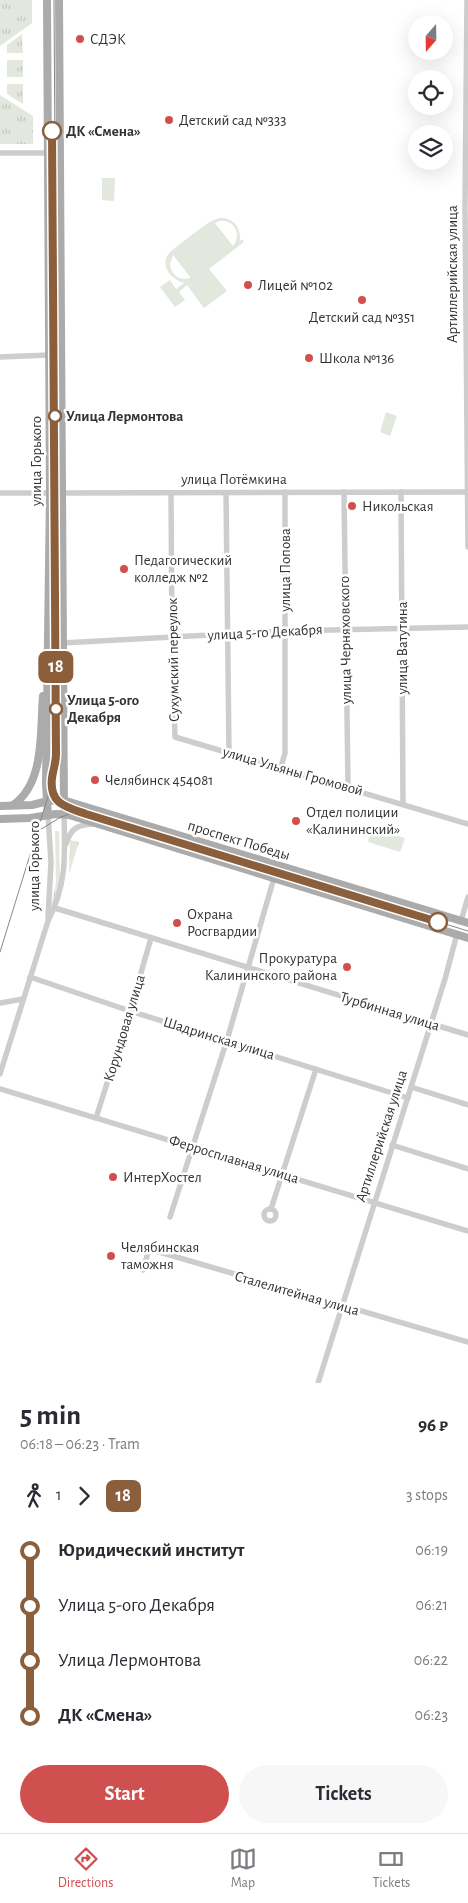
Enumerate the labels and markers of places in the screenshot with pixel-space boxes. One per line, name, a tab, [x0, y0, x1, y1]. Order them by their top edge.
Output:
place label: СДЭК	[90, 32, 126, 47]
marker: СДЭК	[74, 33, 86, 45]
place label: Детский сад №333	[179, 113, 286, 128]
marker: Детский сад №333	[163, 114, 175, 126]
marker: ДК «Смена»	[42, 121, 62, 141]
place label: ДК «Смена»	[66, 124, 141, 139]
place label: Лицей №102	[258, 278, 333, 293]
marker: Лицей №102	[242, 279, 254, 291]
marker: Детский сад №351	[356, 294, 368, 306]
place label: Детский сад №351	[309, 310, 415, 325]
place label: Школа №136	[319, 351, 394, 366]
marker: Школа №136	[303, 352, 315, 364]
marker: Улица Лермонтова	[48, 409, 62, 423]
place label: Улица Лермонтова	[66, 409, 183, 424]
place label: Никольская	[362, 499, 434, 514]
marker: Никольская	[346, 500, 358, 512]
place label: Педагогический колледж №2	[134, 553, 232, 585]
marker: Педагогический колледж №2	[118, 563, 130, 575]
place label: Улица 5-ого Декабря	[67, 693, 139, 725]
marker: Улица 5-ого Декабря	[49, 702, 63, 716]
place label: Челябинск 454081	[105, 773, 213, 788]
marker: Челябинск 454081	[89, 774, 101, 786]
place label: Отдел полиции «Калининский»	[306, 805, 400, 837]
marker: Отдел полиции «Калининский»	[290, 815, 302, 827]
place label: Охрана Росгвардии	[187, 907, 257, 939]
unlabelled marker	[428, 912, 448, 932]
marker: Охрана Росгвардии	[171, 917, 183, 929]
place label: Прокуратура Калининского района	[205, 951, 337, 983]
marker: Прокуратура Калининского района	[341, 961, 353, 973]
place label: ИнтерХостел	[123, 1170, 202, 1185]
marker: ИнтерХостел	[107, 1171, 119, 1183]
place label: Челябинская таможня	[120, 1240, 199, 1272]
marker: Челябинская таможня	[105, 1250, 117, 1262]

